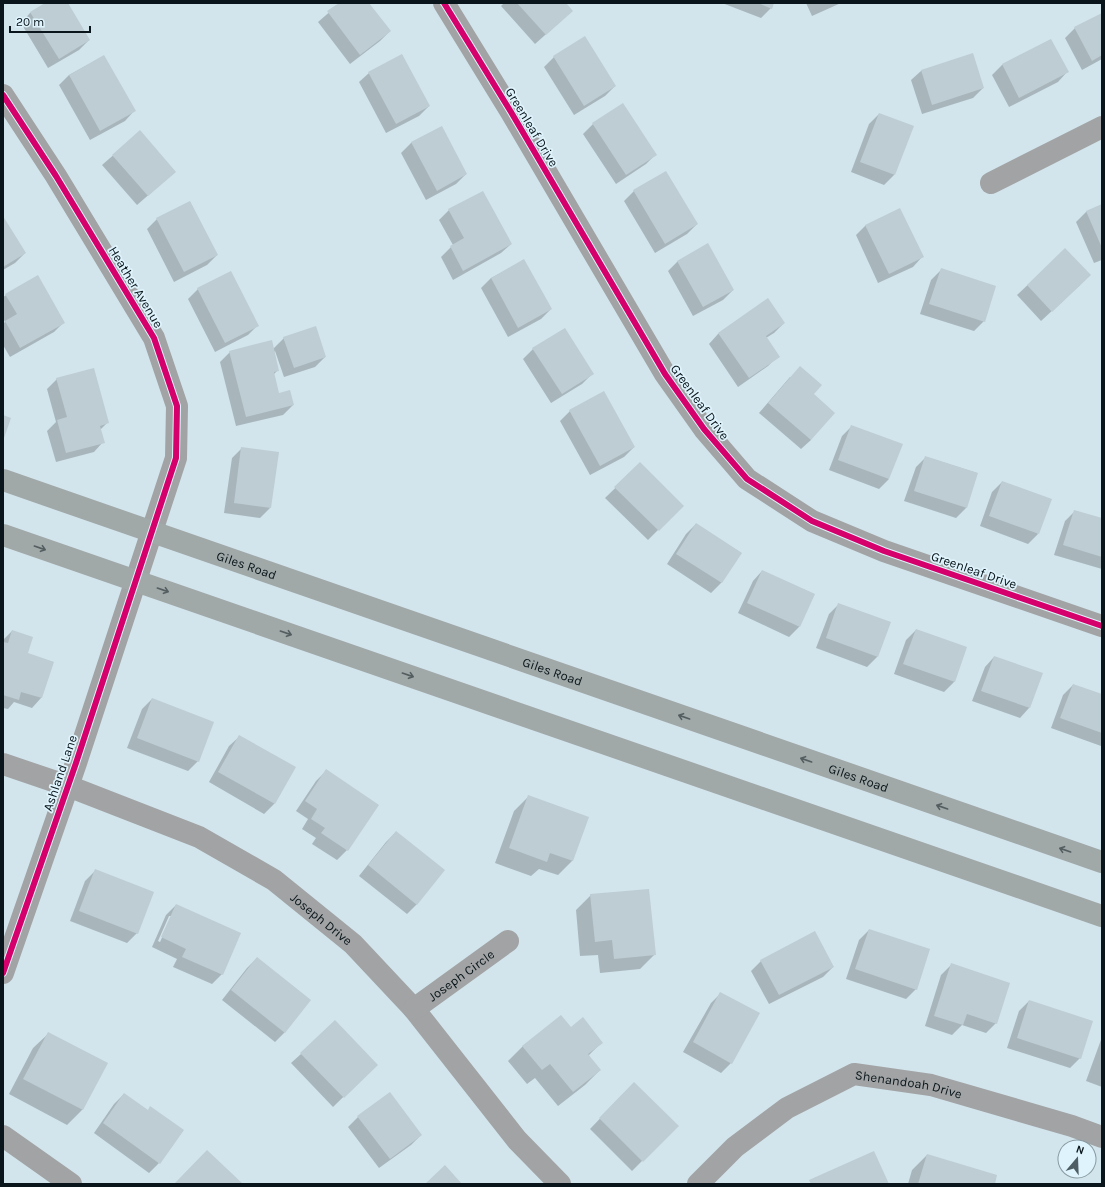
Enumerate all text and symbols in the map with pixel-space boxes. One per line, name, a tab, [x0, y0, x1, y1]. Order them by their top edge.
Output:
scale bar	[10, 8, 90, 34]
text: 20 m	[16, 15, 44, 29]
street label: Greenleaf Drive	[502, 85, 562, 170]
street label: Heather Avenue	[106, 243, 166, 331]
street label: Greenleaf Drive	[668, 361, 733, 443]
one-way arrow	[34, 544, 46, 552]
street label: Giles Road	[215, 547, 279, 582]
street label: Greenleaf Drive	[929, 548, 1019, 592]
one-way arrow	[156, 587, 169, 594]
one-way arrow	[279, 629, 291, 637]
street label: Giles Road	[521, 654, 585, 688]
one-way arrow	[402, 672, 414, 680]
one-way arrow	[677, 713, 690, 720]
street label: Ashland Lane	[40, 733, 80, 813]
one-way arrow	[801, 755, 813, 763]
street label: Giles Road	[827, 760, 891, 795]
one-way arrow	[936, 803, 949, 810]
one-way arrow	[1060, 845, 1072, 853]
street label: Joseph Drive	[288, 889, 356, 948]
street label: Joseph Circle	[425, 946, 497, 1004]
street label: Shenandoah Drive	[854, 1067, 964, 1101]
north arrow	[1057, 1139, 1097, 1179]
text: N	[1074, 1143, 1086, 1157]

